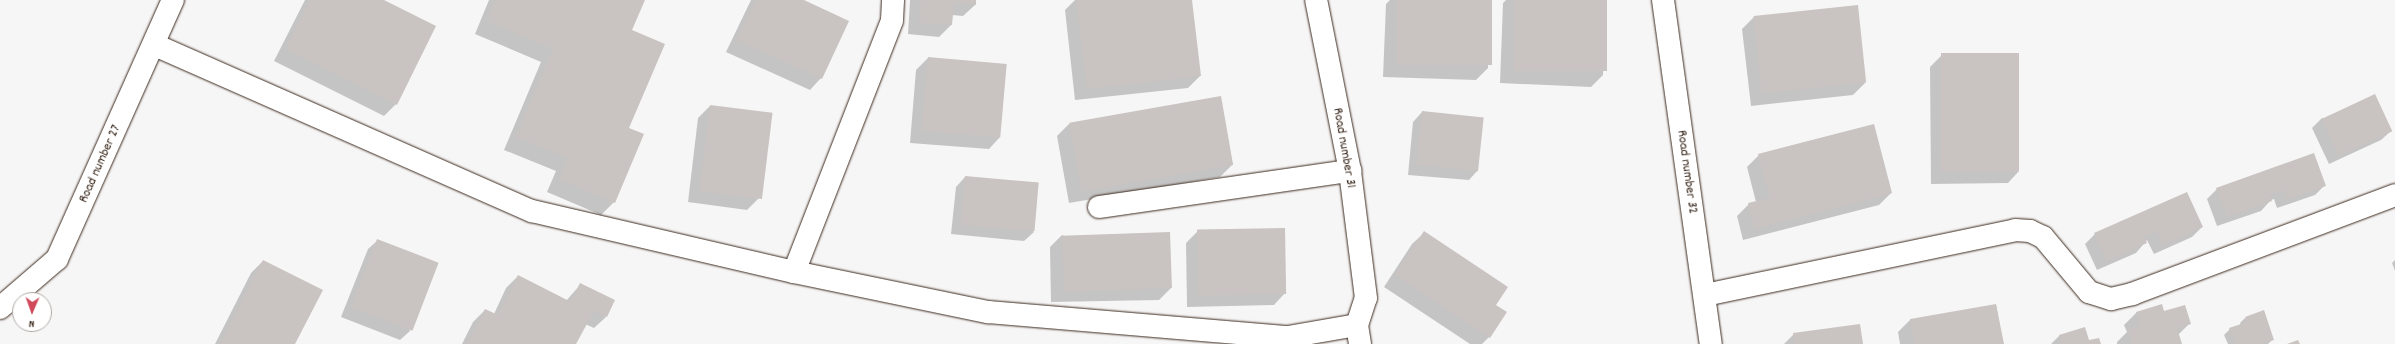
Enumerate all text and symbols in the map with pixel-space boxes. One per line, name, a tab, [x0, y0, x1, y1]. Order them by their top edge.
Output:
street label: Road number 31	[1329, 106, 1359, 190]
street label: Road number 27	[75, 122, 125, 206]
street label: Road number 32	[1673, 129, 1701, 215]
north arrow	[12, 292, 52, 332]
text: N	[29, 315, 35, 331]

